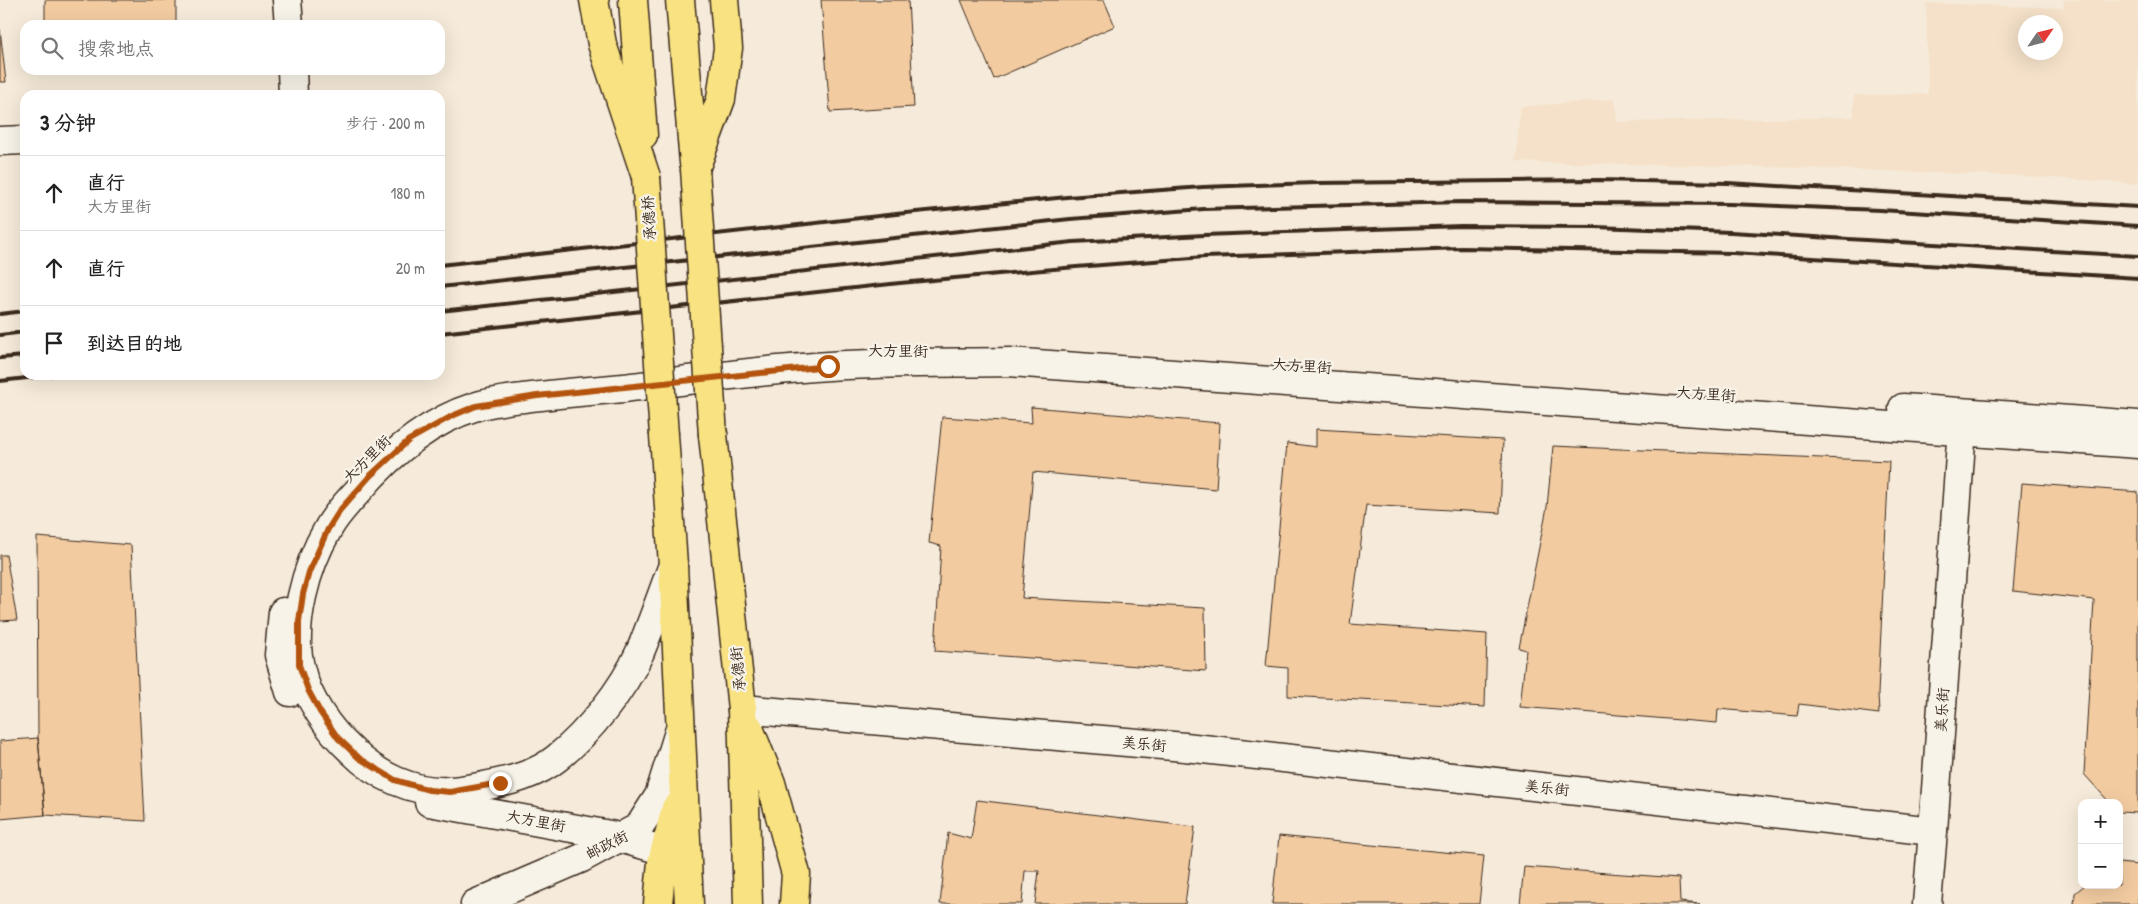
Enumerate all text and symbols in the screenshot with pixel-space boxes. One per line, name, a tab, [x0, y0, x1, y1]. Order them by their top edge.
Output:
north arrow	[2018, 15, 2063, 60]
search box	[20, 20, 445, 75]
icon: search	[38, 34, 66, 62]
text: 搜索地点	[78, 35, 154, 61]
text: 3 分钟	[40, 108, 96, 137]
text: 步行 · 200 m	[346, 112, 425, 134]
text: 直行	[87, 169, 125, 195]
icon: ahead	[40, 179, 68, 207]
text: 180 m	[391, 182, 425, 204]
text: 大方里街	[87, 195, 151, 217]
street label: 承德桥	[636, 195, 661, 241]
icon: ahead	[40, 254, 68, 282]
text: 直行	[87, 255, 125, 281]
text: 20 m	[396, 257, 425, 279]
icon: arrive	[40, 329, 68, 357]
text: 到达目的地	[87, 330, 182, 356]
street label: 大方里街	[868, 339, 928, 362]
street label: 大方里街	[1271, 353, 1333, 378]
route start	[817, 355, 840, 378]
street label: 大方里街	[1675, 381, 1737, 406]
street label: 大方里街	[338, 430, 395, 487]
street label: 承德街	[725, 646, 750, 693]
street label: 美乐街	[1929, 687, 1954, 733]
street label: 美乐街	[1121, 731, 1167, 756]
route end	[489, 772, 512, 795]
street label: 美乐街	[1524, 775, 1571, 800]
map controls	[2078, 799, 2123, 889]
button: +	[2078, 799, 2123, 844]
street label: 大方里街	[505, 804, 568, 837]
street label: 邮政街	[582, 825, 632, 864]
button: −	[2078, 844, 2123, 889]

